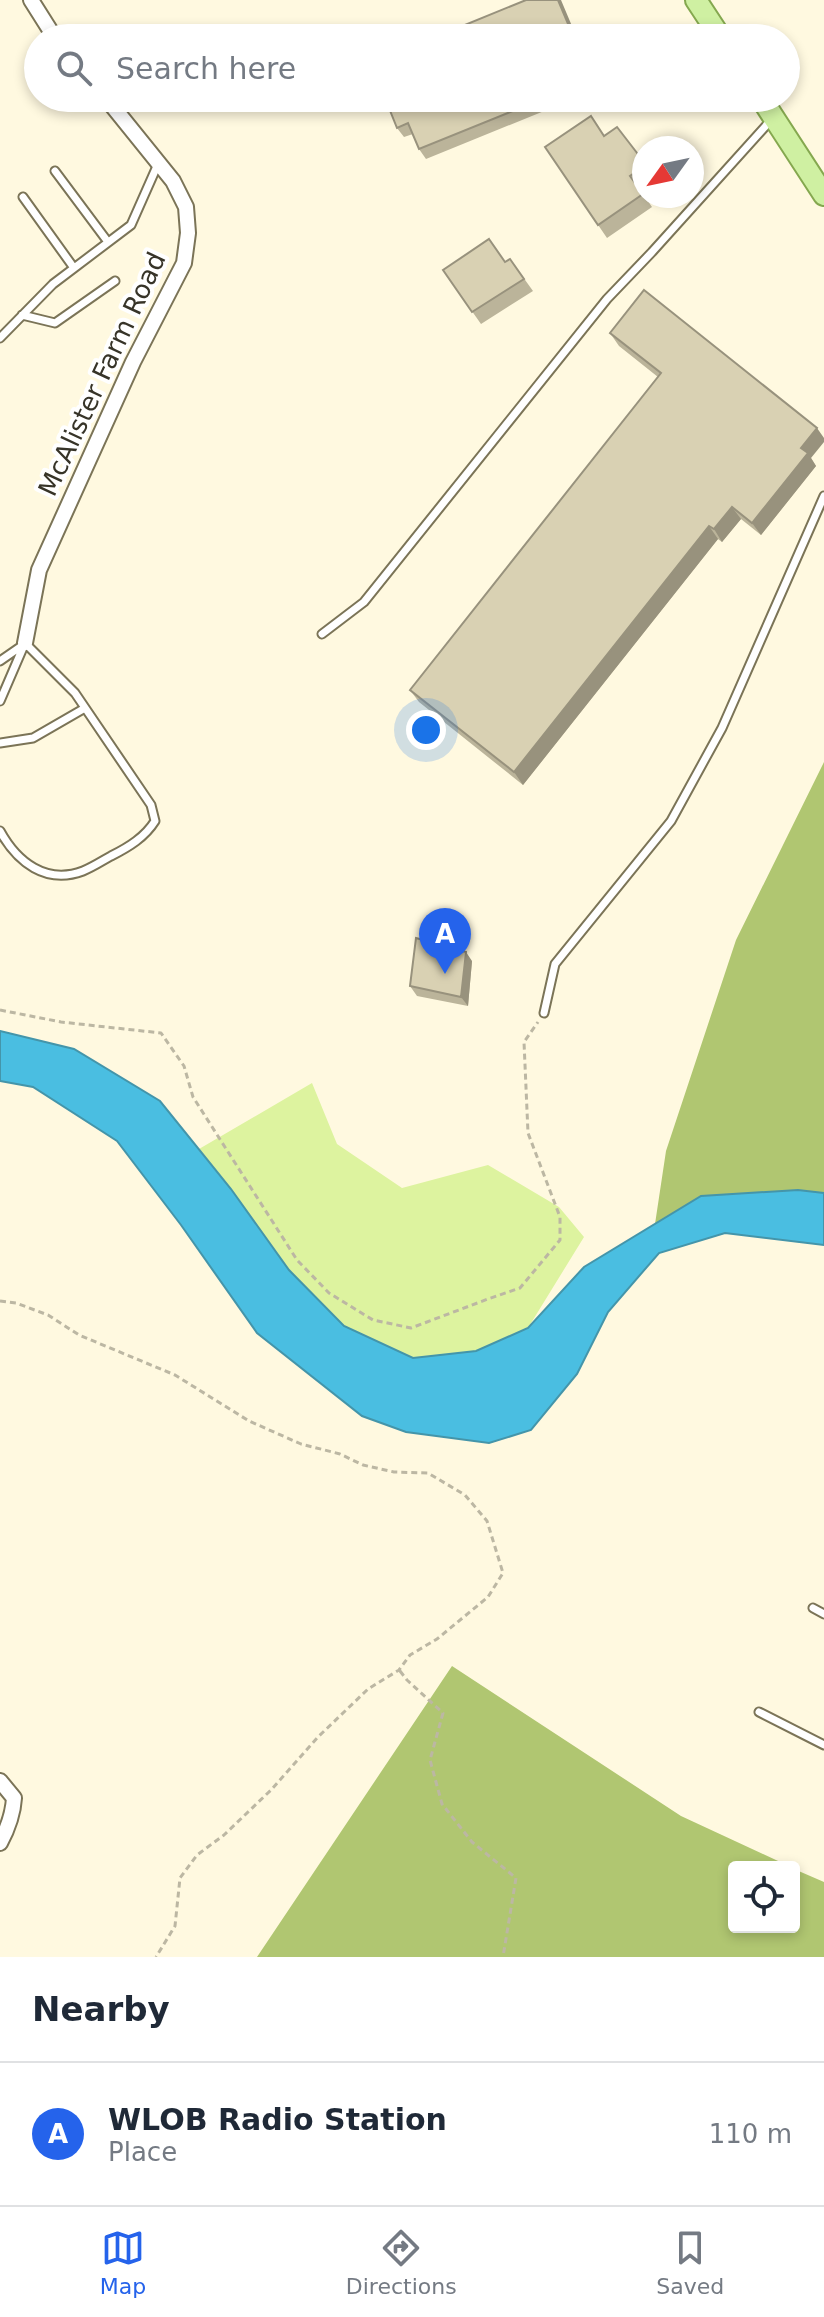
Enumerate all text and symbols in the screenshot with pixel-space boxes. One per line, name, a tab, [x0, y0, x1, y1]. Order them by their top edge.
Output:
search box	[24, 24, 800, 112]
icon: search	[52, 46, 96, 90]
text: Search here	[116, 51, 296, 86]
north arrow	[632, 136, 704, 208]
street label: McAlister Farm Road	[32, 247, 172, 501]
your location	[406, 710, 446, 750]
pin: A	[419, 908, 471, 974]
map controls	[728, 1861, 800, 1933]
button: locate	[728, 1861, 800, 1933]
text: Nearby	[32, 1989, 170, 2029]
text: WLOB Radio Station	[108, 2102, 447, 2137]
text: A	[48, 2119, 68, 2149]
text: 110 m	[709, 2119, 792, 2149]
text: Place	[108, 2137, 177, 2167]
tab: Map	[100, 2226, 146, 2299]
tab: Directions	[346, 2226, 457, 2299]
tab: Saved	[656, 2226, 724, 2299]

